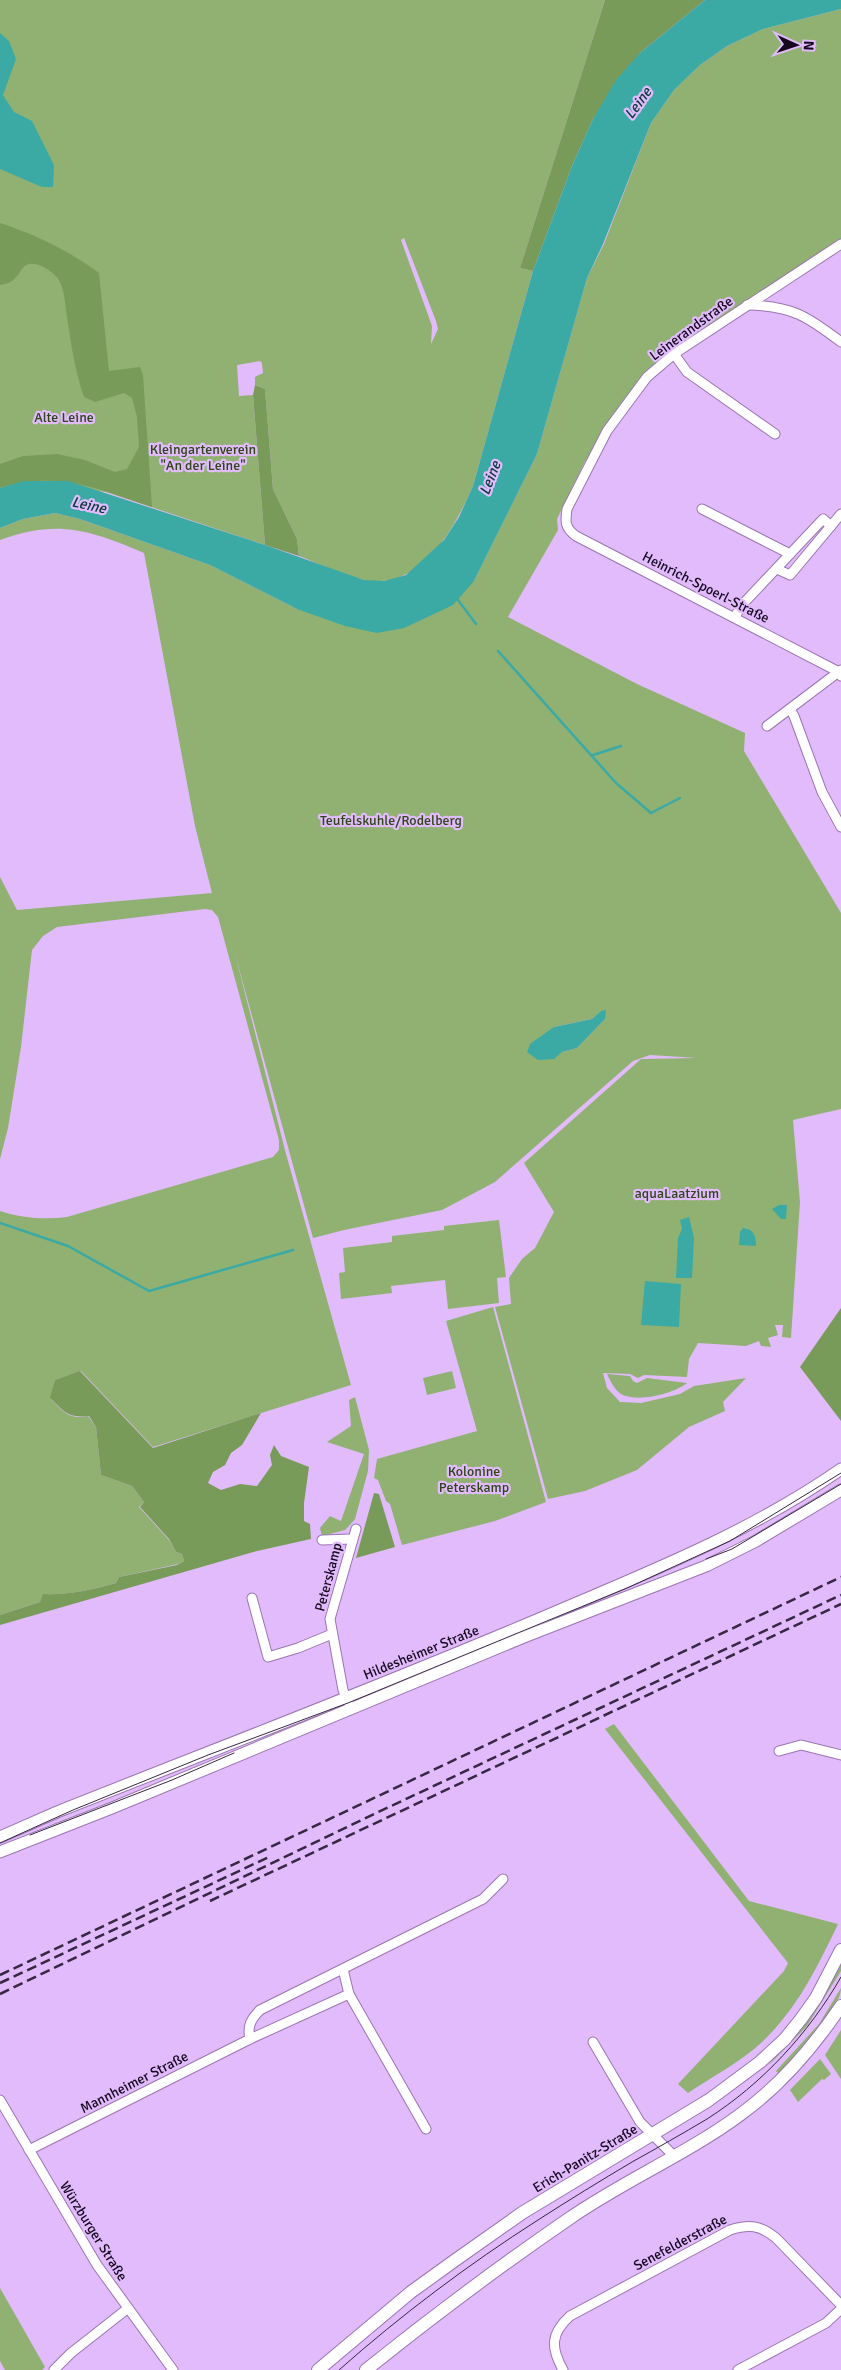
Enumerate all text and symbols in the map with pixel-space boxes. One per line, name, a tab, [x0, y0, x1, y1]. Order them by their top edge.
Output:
north arrow	[771, 20, 821, 70]
text: N	[800, 40, 817, 51]
water label: Leine	[621, 82, 656, 122]
street label: Leinerandstraße	[646, 293, 736, 364]
park label: Alte Leine	[34, 409, 94, 426]
park label: Kleingartenverein "An der Leine"	[150, 441, 256, 474]
water label: Leine	[475, 457, 505, 497]
water label: Leine	[70, 493, 109, 518]
street label: Heinrich-Spoerl-Straße	[639, 548, 772, 627]
park label: Teufelskuhle/Rodelberg	[320, 812, 462, 829]
park label: aquaLaatzium	[635, 1185, 719, 1202]
park label: Kolonine Peterskamp	[439, 1463, 509, 1496]
street label: Peterskamp	[311, 1541, 346, 1613]
street label: Hildesheimer Straße	[361, 1621, 482, 1683]
street label: Mannheimer Straße	[77, 2048, 191, 2117]
street label: Erich-Panitz-Straße	[530, 2120, 641, 2196]
street label: Würzburger Straße	[56, 2178, 131, 2284]
street label: Senefelderstraße	[631, 2211, 730, 2274]

